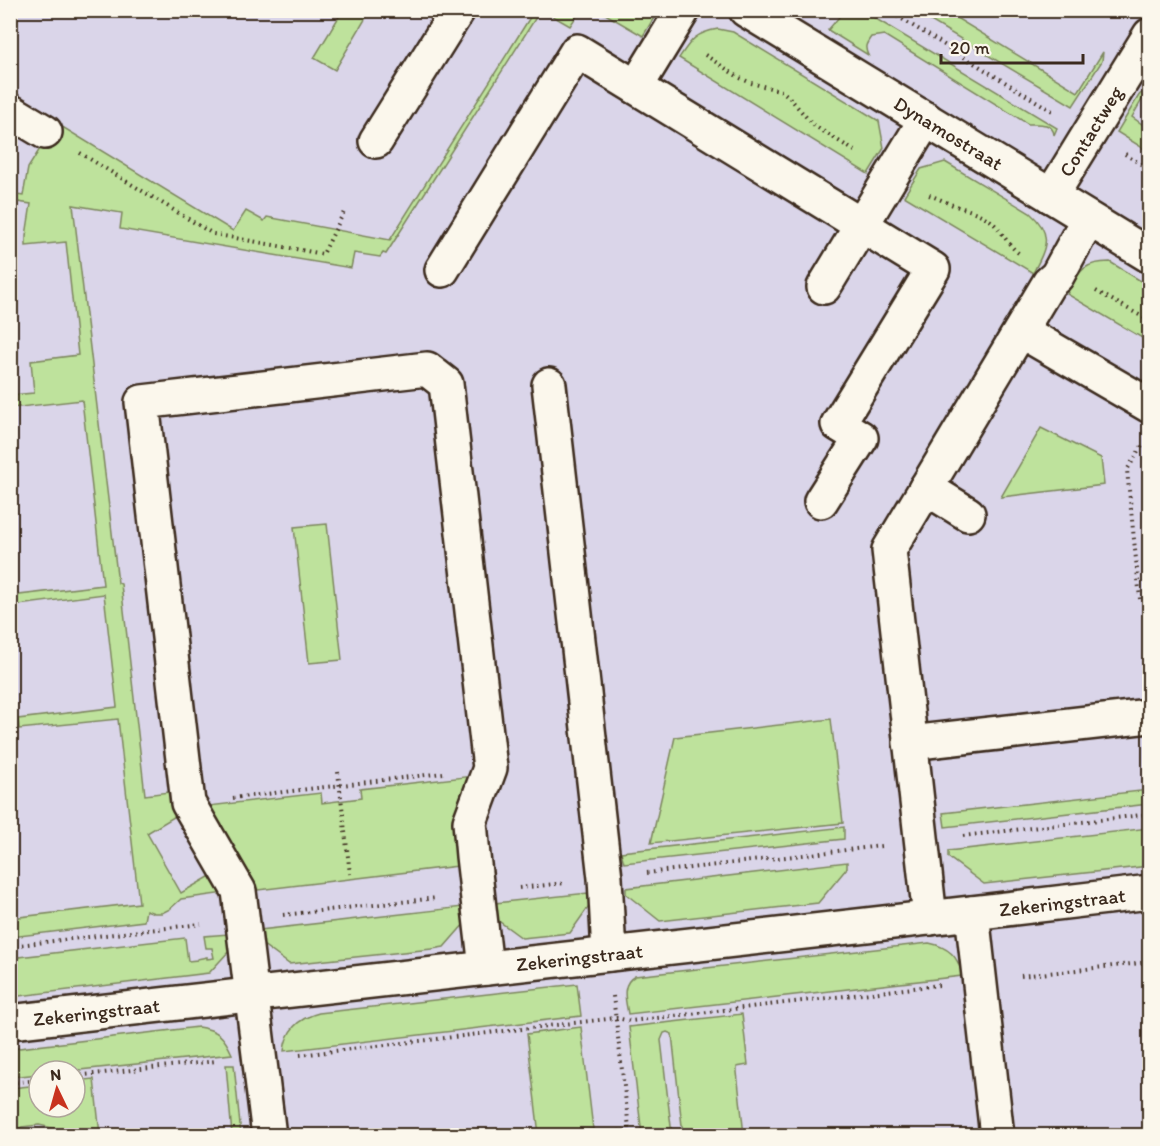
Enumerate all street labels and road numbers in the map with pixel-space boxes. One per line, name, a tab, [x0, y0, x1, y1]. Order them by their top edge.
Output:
street label: Contactweg	[1054, 81, 1128, 181]
street label: Dynamostraat	[890, 91, 1007, 176]
street label: Zekeringstraat	[998, 883, 1127, 922]
street label: Zekeringstraat	[515, 938, 644, 977]
street label: Zekeringstraat	[32, 993, 161, 1031]

